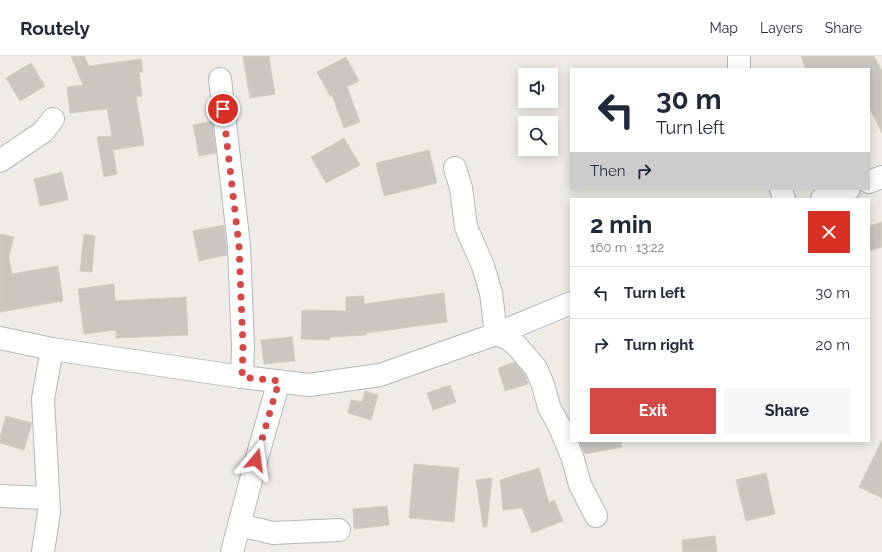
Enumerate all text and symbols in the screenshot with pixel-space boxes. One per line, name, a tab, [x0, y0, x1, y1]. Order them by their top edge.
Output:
text: Routely	[20, 17, 90, 39]
text: Map	[710, 20, 738, 36]
text: Layers	[760, 20, 803, 36]
text: Share	[825, 20, 862, 36]
map controls	[518, 68, 558, 156]
button: sound	[518, 68, 558, 108]
text: 30 m	[656, 83, 722, 116]
icon: left	[590, 84, 642, 136]
pin	[206, 92, 240, 126]
icon: arrive	[212, 98, 234, 120]
button: search	[518, 116, 558, 156]
text: Turn left	[656, 117, 725, 138]
icon: right	[633, 160, 655, 182]
text: Then	[590, 162, 625, 180]
text: 2 min	[590, 210, 652, 239]
button: close	[808, 211, 850, 253]
text: 160 m · 13:22	[590, 240, 664, 255]
icon: left	[590, 282, 612, 304]
text: Turn left	[624, 284, 685, 302]
text: 30 m	[815, 284, 850, 302]
icon: right	[590, 334, 612, 356]
text: Turn right	[624, 336, 694, 354]
text: 20 m	[815, 336, 850, 354]
button: Exit	[590, 388, 716, 434]
button: Share	[724, 388, 850, 434]
position arrow	[235, 439, 277, 481]

